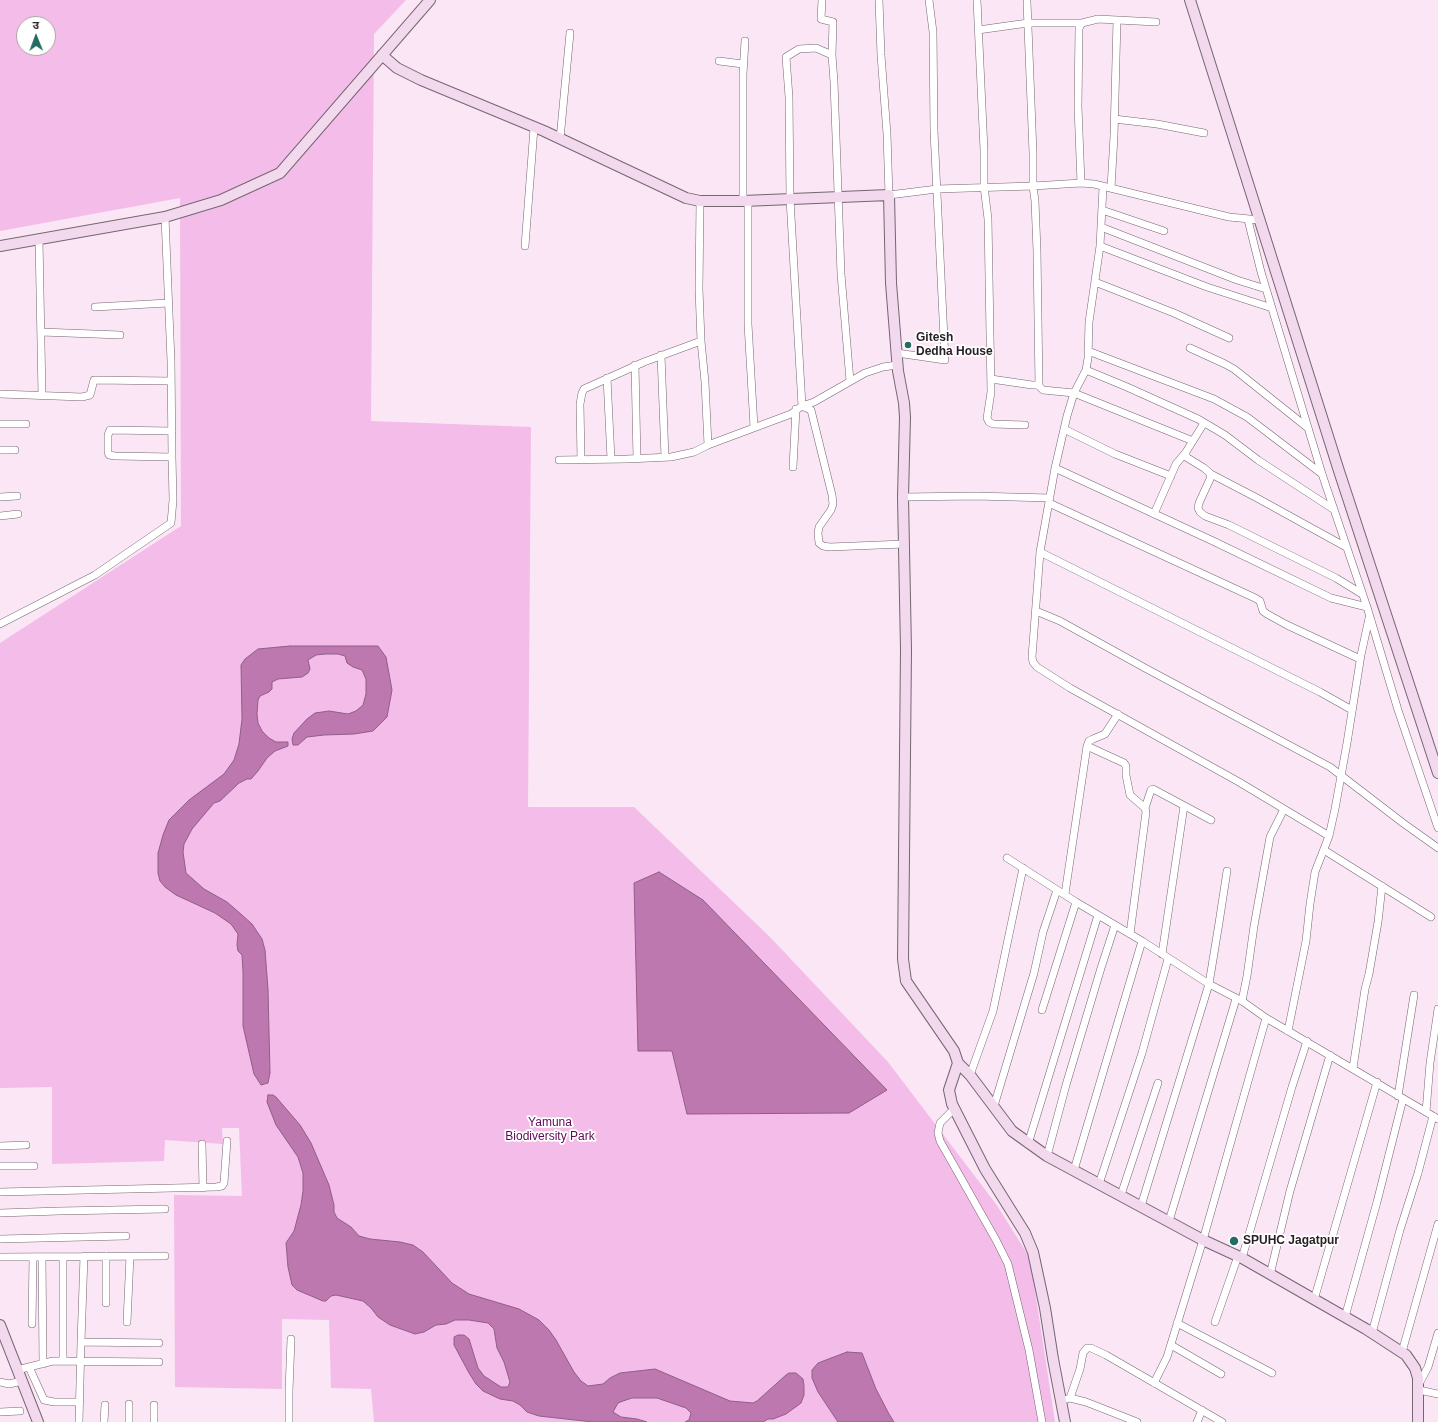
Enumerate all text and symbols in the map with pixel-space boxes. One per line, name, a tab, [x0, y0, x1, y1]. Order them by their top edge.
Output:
north arrow	[16, 16, 56, 56]
text: उ	[32, 19, 39, 31]
place label: Gitesh Dedha House	[916, 331, 993, 359]
marker: Gitesh Dedha House	[903, 340, 913, 350]
park label: Yamuna Biodiversity Park	[505, 1116, 595, 1144]
place label: SPUHC Jagatpur	[1243, 1234, 1339, 1248]
marker: SPUHC Jagatpur	[1228, 1235, 1240, 1247]

